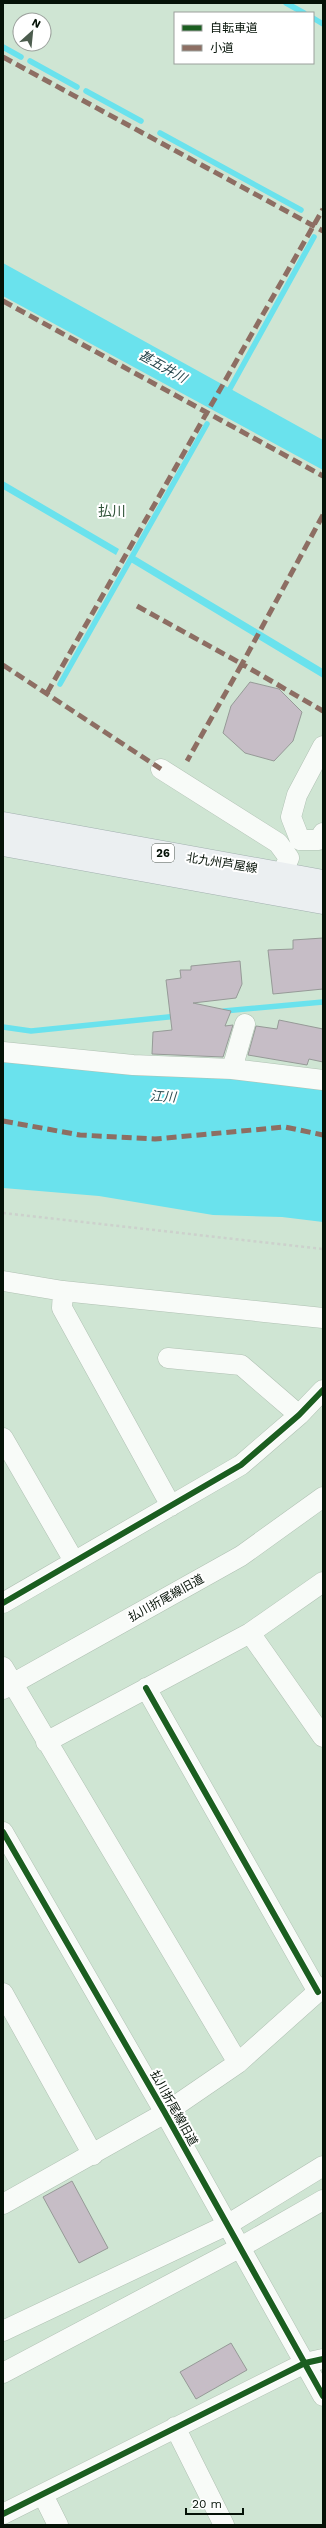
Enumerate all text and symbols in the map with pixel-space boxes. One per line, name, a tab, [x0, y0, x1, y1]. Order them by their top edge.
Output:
north arrow	[12, 12, 52, 52]
legend	[174, 12, 314, 64]
text: N	[30, 16, 43, 31]
text: 自転車道	[210, 21, 258, 35]
text: 小道	[210, 41, 234, 55]
water label: 甚五井川	[136, 347, 191, 387]
district label: 払川	[98, 503, 126, 519]
road number: 26	[152, 844, 174, 862]
street label: 北九州芦屋線	[185, 850, 259, 876]
water label: 江川	[150, 1088, 178, 1105]
street label: 払川折尾線旧道	[126, 1572, 206, 1624]
street label: 払川折尾線旧道	[148, 2068, 200, 2148]
scale bar	[186, 2490, 243, 2516]
text: 20 m	[192, 2497, 222, 2511]

